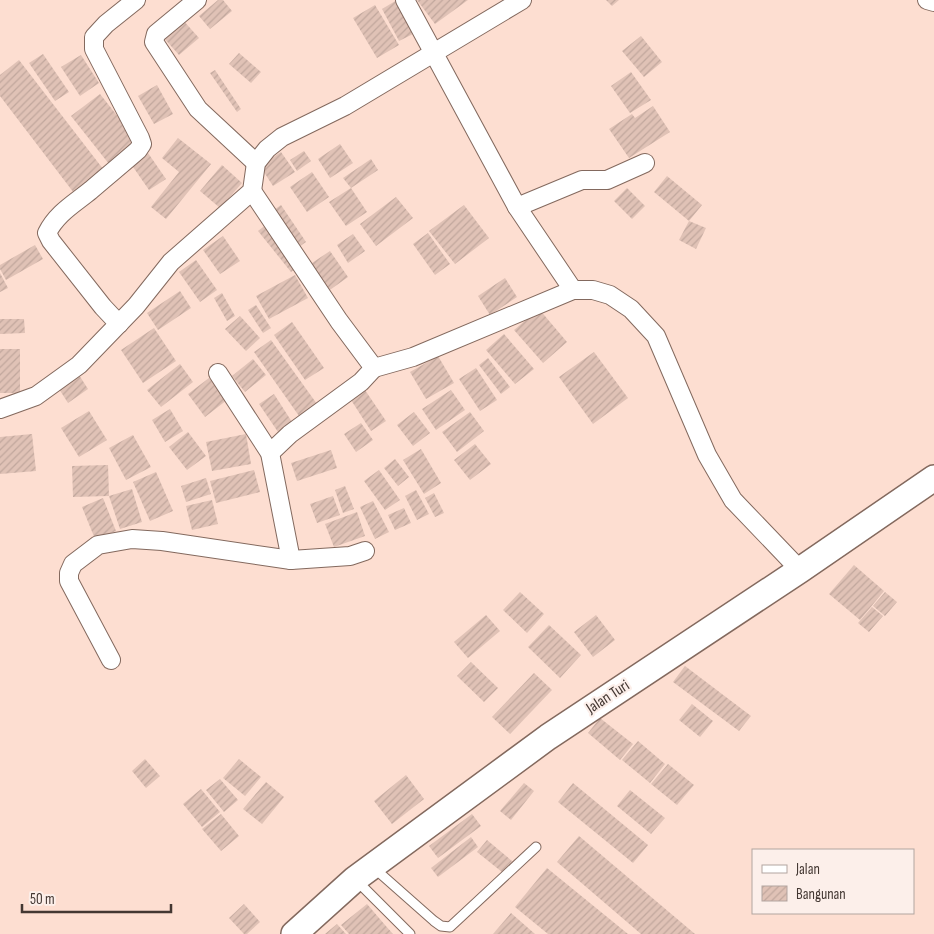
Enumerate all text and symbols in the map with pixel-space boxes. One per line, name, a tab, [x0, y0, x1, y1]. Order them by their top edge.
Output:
street label: Jalan Turi	[582, 676, 633, 718]
legend	[752, 849, 914, 914]
text: Jalan	[795, 860, 820, 879]
scale bar	[22, 882, 171, 914]
text: Bangunan	[796, 885, 846, 904]
text: 50 m	[30, 890, 55, 909]

